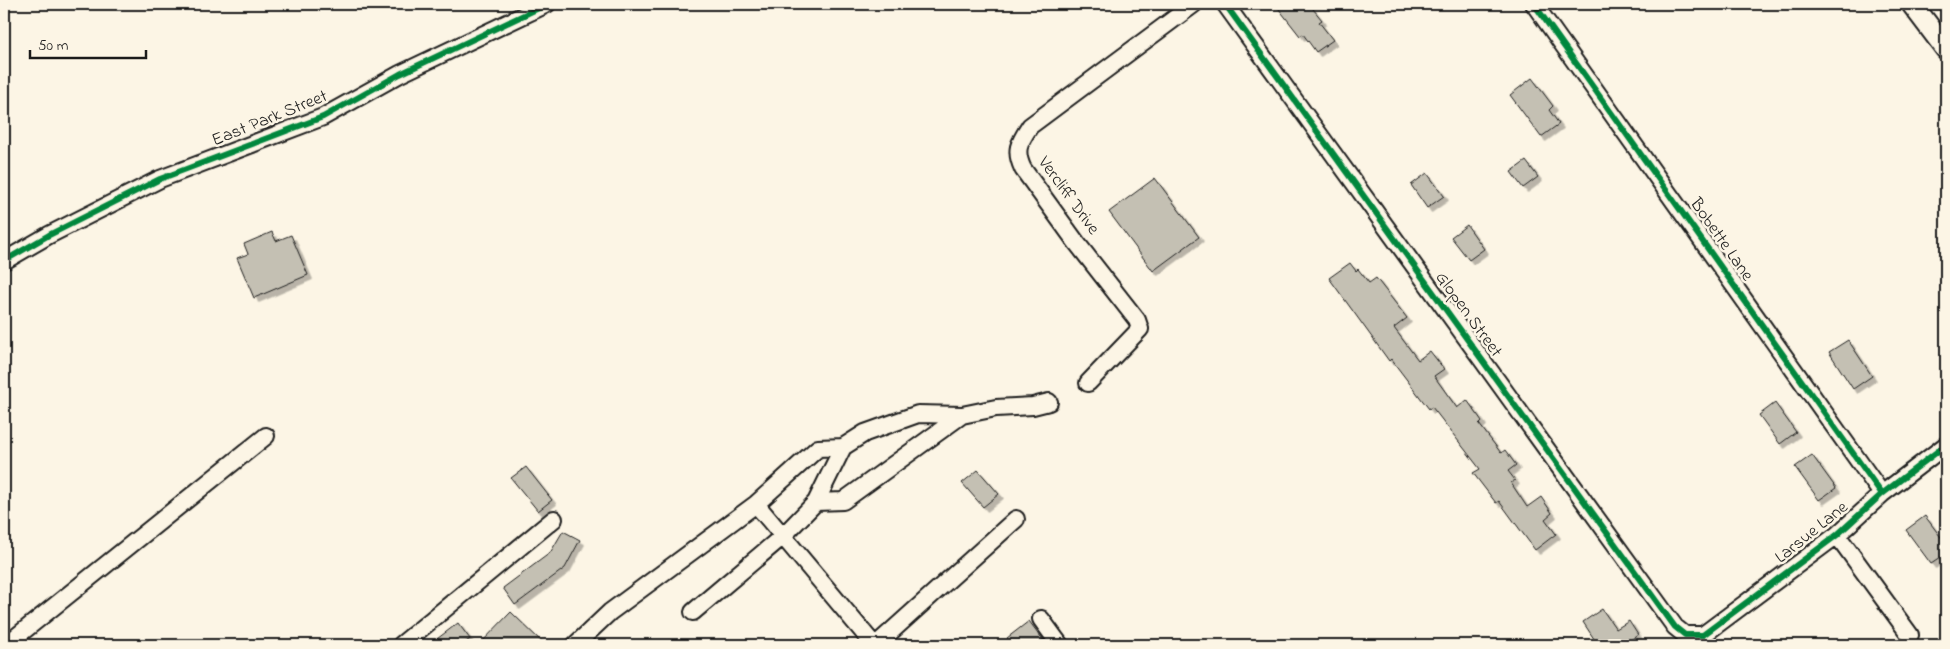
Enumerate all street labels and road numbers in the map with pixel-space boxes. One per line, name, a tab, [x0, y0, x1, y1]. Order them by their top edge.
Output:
street label: East Park Street	[208, 84, 332, 154]
street label: Vercliff Drive	[1030, 151, 1106, 241]
street label: Bobette Lane	[1682, 192, 1760, 288]
street label: Glopen Street	[1428, 267, 1508, 363]
street label: Larsue Lane	[1770, 495, 1855, 571]

